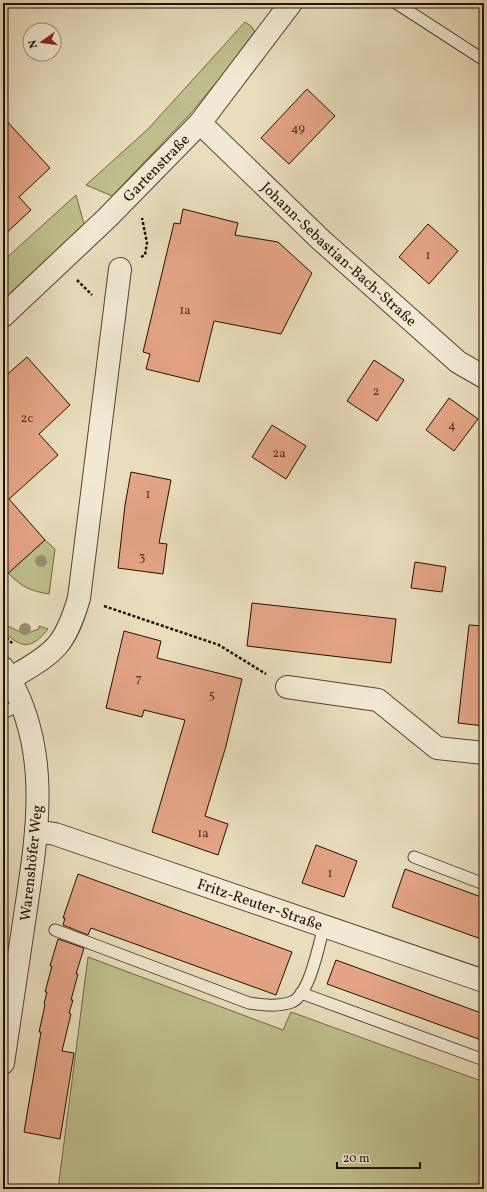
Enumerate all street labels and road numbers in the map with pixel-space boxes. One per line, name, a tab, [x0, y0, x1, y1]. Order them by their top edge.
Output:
street label: Gartenstraße	[119, 130, 195, 208]
street label: Johann-Sebastian-Bach-Straße	[255, 178, 420, 332]
street label: Warenshöfer Weg	[16, 804, 49, 922]
street label: Fritz-Reuter-Straße	[194, 874, 325, 937]

